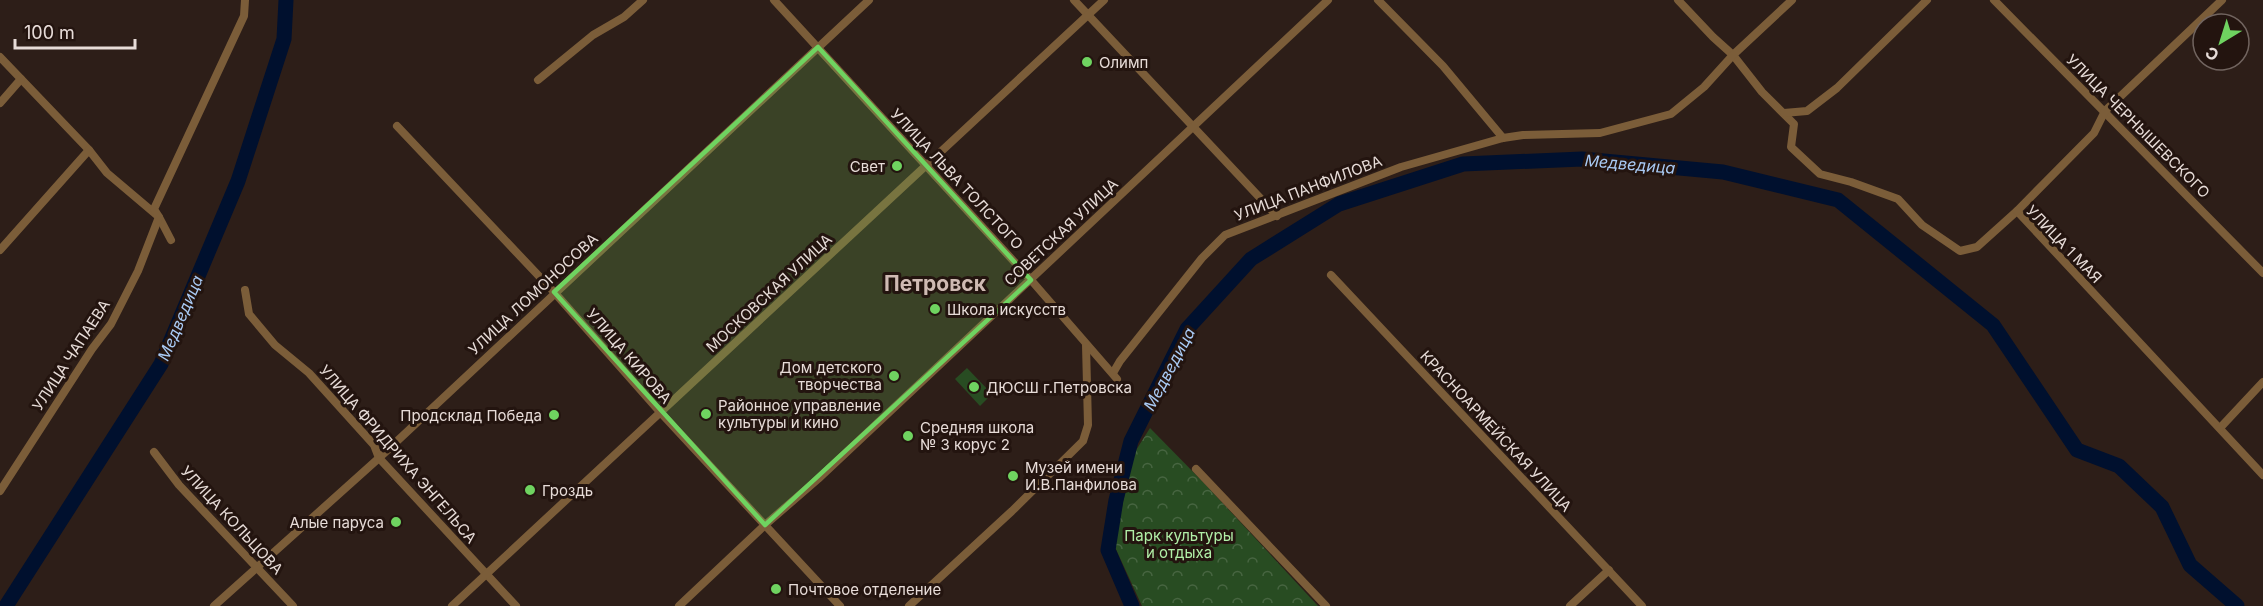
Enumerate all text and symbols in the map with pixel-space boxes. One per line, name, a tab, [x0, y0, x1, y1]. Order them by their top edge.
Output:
scale bar	[15, 12, 135, 50]
north arrow	[2191, 12, 2251, 72]
text: 100 m	[24, 22, 75, 43]
street label: УЛИЦА ЧЕРНЫШЕВСКОГО	[2062, 50, 2214, 202]
place label: Олимп	[1099, 53, 1148, 72]
marker: Олимп	[1080, 55, 1094, 69]
street label: УЛИЦА ЛЬВА ТОЛСТОГО	[887, 105, 1027, 253]
water label: Медведица	[1584, 150, 1676, 178]
street label: УЛИЦА ПАНФИЛОВА	[1232, 151, 1384, 225]
place label: Свет	[850, 157, 885, 176]
marker: Свет	[890, 159, 904, 173]
street label: СОВЕТСКАЯ УЛИЦА	[1000, 174, 1122, 290]
street label: УЛИЦА 1 МАЯ	[2022, 201, 2106, 287]
street label: УЛИЦА ЛОМОНОСОВА	[464, 229, 602, 359]
street label: МОСКОВСКАЯ УЛИЦА	[702, 230, 836, 356]
district label: Петровск	[884, 271, 987, 296]
water label: Медведица	[153, 272, 207, 364]
street label: УЛИЦА ЧАПАЕВА	[28, 296, 114, 414]
place label: Школа искусств	[947, 300, 1066, 319]
marker: Школа искусств	[928, 302, 942, 316]
street label: УЛИЦА КИРОВА	[582, 305, 676, 407]
water label: Медведица	[1139, 324, 1199, 414]
street label: КРАСНОАРМЕЙСКАЯ УЛИЦА	[1416, 346, 1576, 516]
place label: Дом детского творчества	[779, 358, 882, 394]
street label: УЛИЦА ФРИДРИХА ЭНГЕЛЬСА	[315, 361, 481, 547]
marker: Дом детского творчества	[887, 369, 901, 383]
place label: ДЮСШ г.Петровска	[986, 378, 1132, 397]
marker: ДЮСШ г.Петровска	[967, 380, 981, 394]
place label: Районное управление культуры и кино	[718, 396, 881, 432]
place label: Продсклад Победа	[400, 406, 542, 425]
marker: Районное управление культуры и кино	[699, 407, 713, 421]
marker: Продсклад Победа	[547, 408, 561, 422]
place label: Средняя школа № 3 корус 2	[920, 418, 1034, 454]
marker: Средняя школа № 3 корус 2	[901, 429, 915, 443]
place label: Музей имени И.В.Панфилова	[1025, 458, 1137, 494]
street label: УЛИЦА КОЛЬЦОВА	[177, 462, 287, 578]
marker: Музей имени И.В.Панфилова	[1006, 469, 1020, 483]
place label: Гроздь	[542, 481, 593, 500]
marker: Гроздь	[523, 483, 537, 497]
place label: Алые паруса	[290, 513, 384, 532]
marker: Алые паруса	[389, 515, 403, 529]
park label: Парк культуры и отдыха	[1124, 526, 1234, 562]
place label: Почтовое отделение	[788, 580, 941, 599]
marker: Почтовое отделение	[769, 582, 783, 596]

